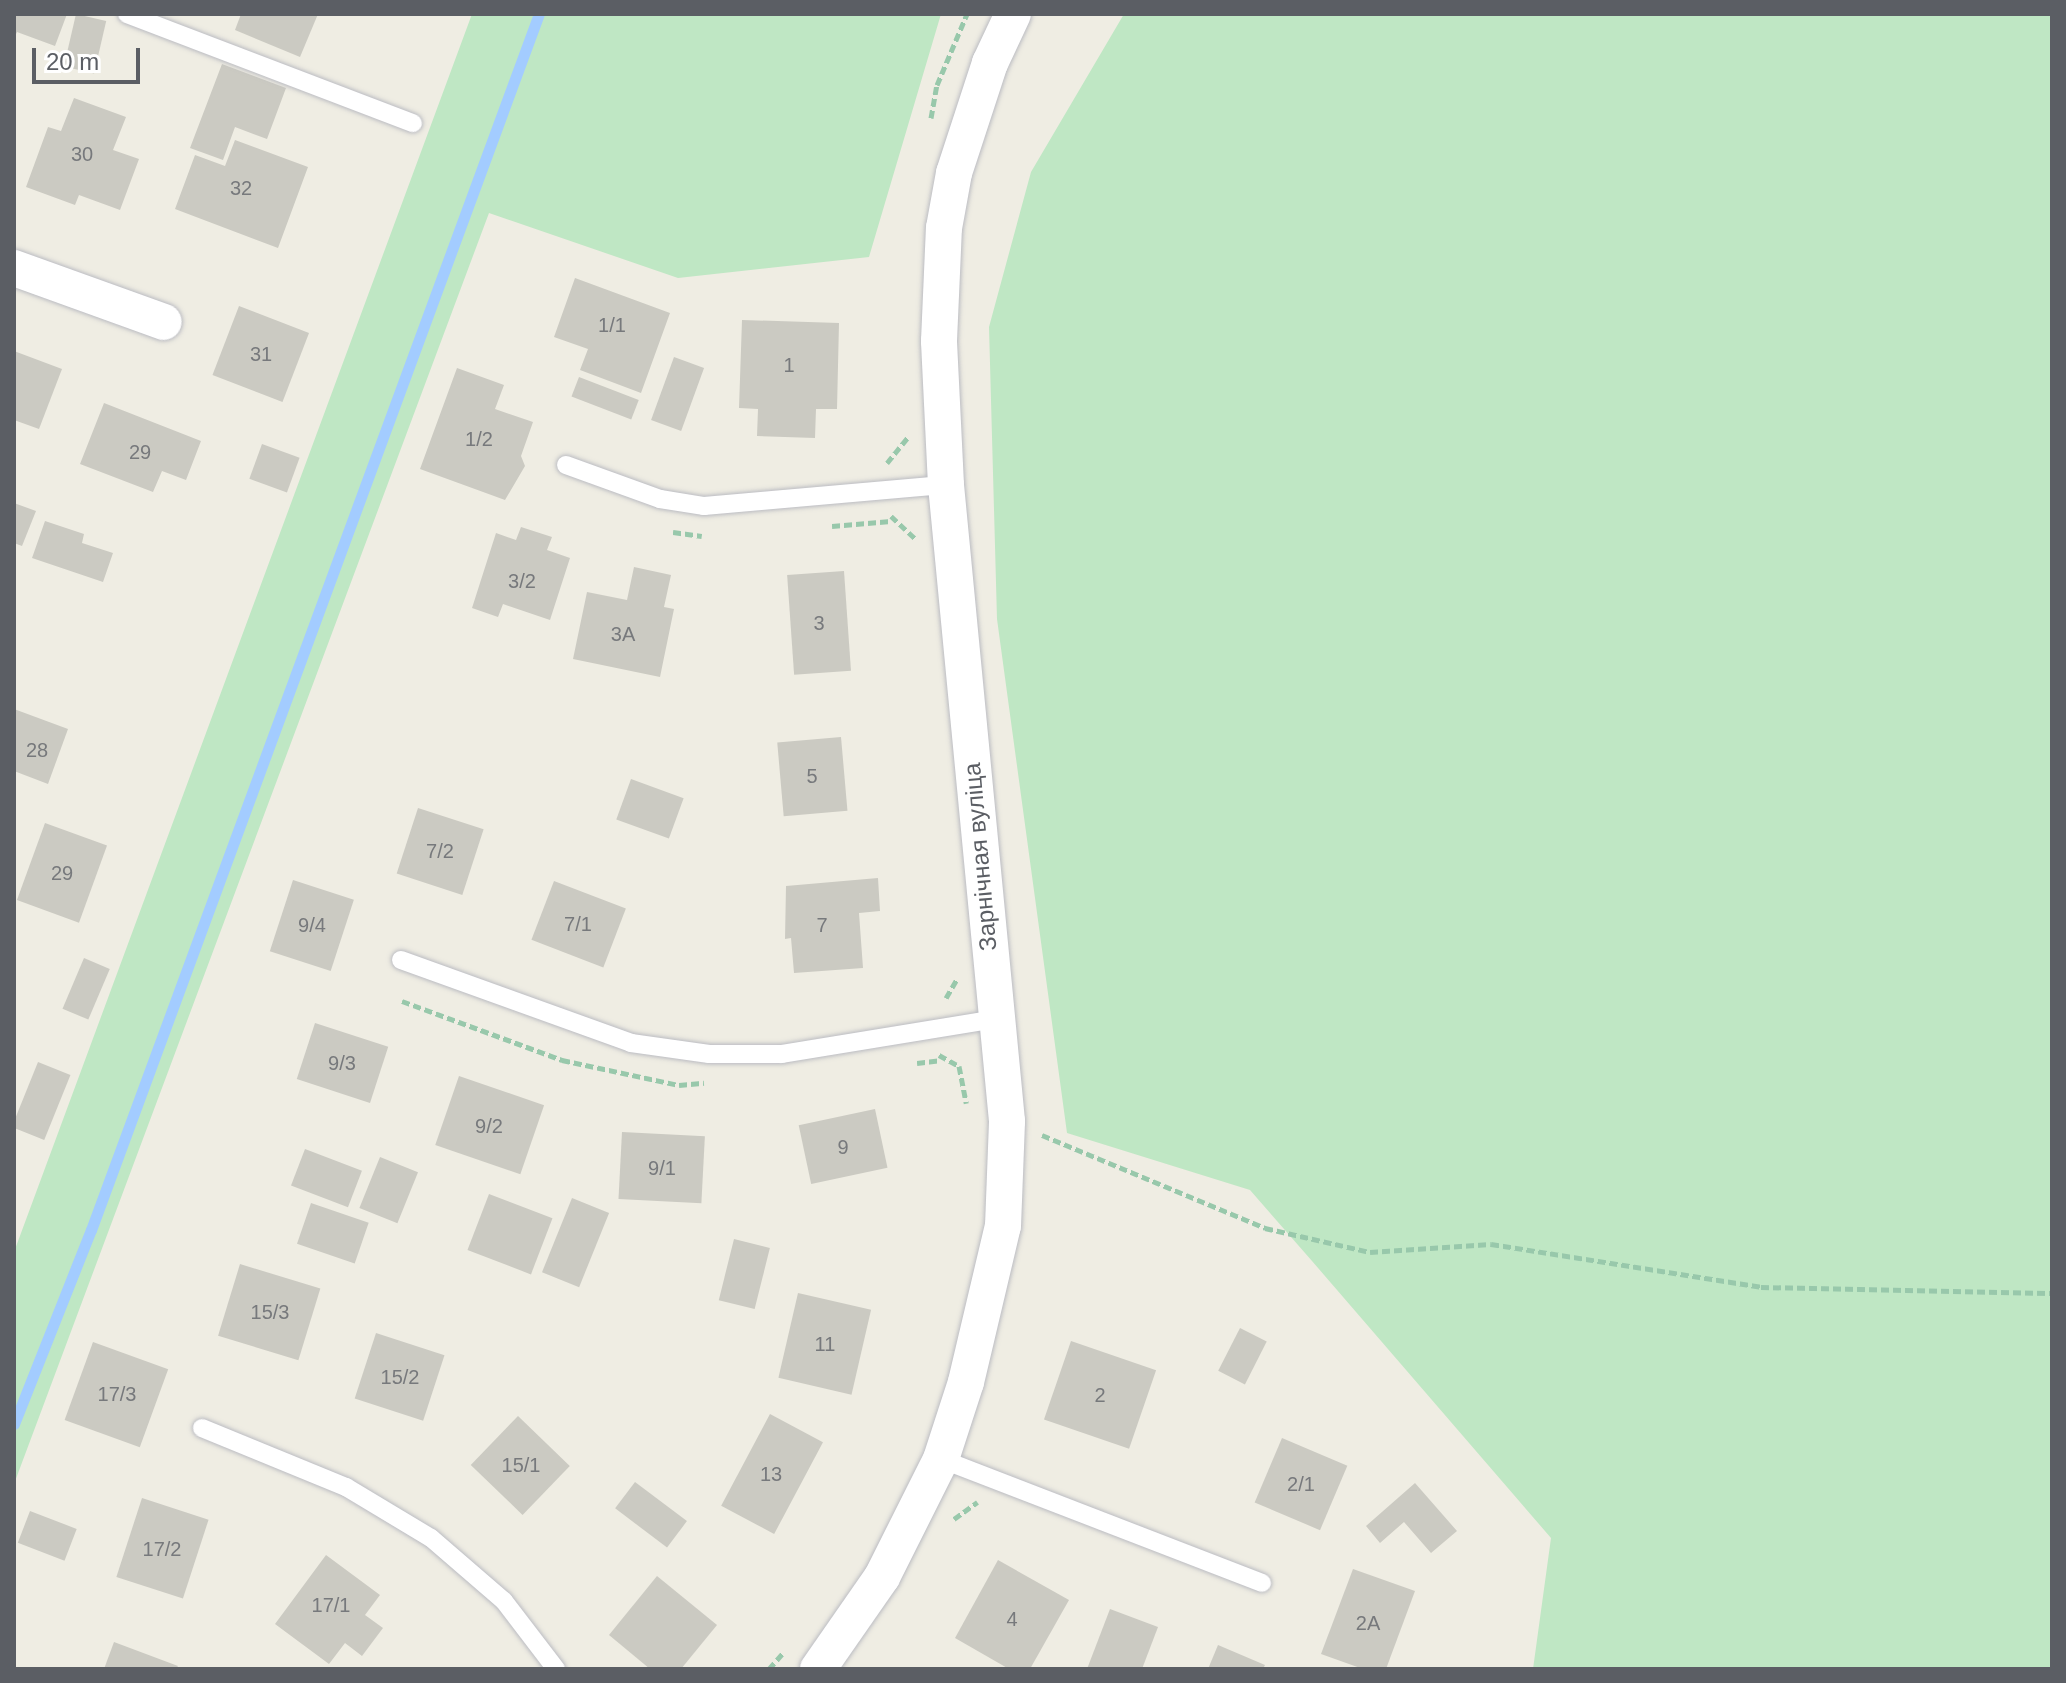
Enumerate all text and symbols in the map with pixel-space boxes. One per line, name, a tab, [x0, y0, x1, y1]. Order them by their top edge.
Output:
scale bar	[36, 32, 144, 82]
text: 20 m	[46, 48, 99, 75]
house number: 30	[71, 142, 93, 166]
house number: 32	[230, 176, 252, 200]
house number: 1/1	[598, 313, 626, 337]
house number: 31	[250, 342, 272, 366]
house number: 1	[783, 353, 795, 377]
house number: 1/2	[465, 427, 493, 451]
house number: 29	[129, 440, 151, 464]
house number: 3/2	[508, 569, 536, 593]
house number: 3	[813, 611, 825, 635]
house number: 3А	[611, 622, 635, 646]
house number: 28	[26, 738, 48, 762]
street label: Зарнічная вуліца	[957, 762, 1003, 952]
house number: 5	[806, 764, 818, 788]
house number: 7/2	[426, 839, 454, 863]
house number: 29	[51, 861, 73, 885]
house number: 7/1	[564, 912, 592, 936]
house number: 9/4	[298, 913, 326, 937]
house number: 7	[816, 913, 828, 937]
house number: 9/3	[328, 1051, 356, 1075]
house number: 9/2	[475, 1114, 503, 1138]
house number: 9	[837, 1135, 849, 1159]
house number: 9/1	[648, 1156, 676, 1180]
house number: 15/3	[251, 1300, 289, 1324]
house number: 11	[815, 1332, 835, 1356]
house number: 15/2	[381, 1365, 419, 1389]
house number: 17/3	[98, 1382, 136, 1406]
house number: 2	[1094, 1383, 1106, 1407]
house number: 15/1	[502, 1453, 540, 1477]
house number: 13	[760, 1462, 782, 1486]
house number: 2/1	[1287, 1472, 1315, 1496]
house number: 17/2	[143, 1537, 181, 1561]
house number: 17/1	[312, 1593, 350, 1617]
house number: 4	[1006, 1607, 1018, 1631]
house number: 2А	[1356, 1611, 1380, 1635]

